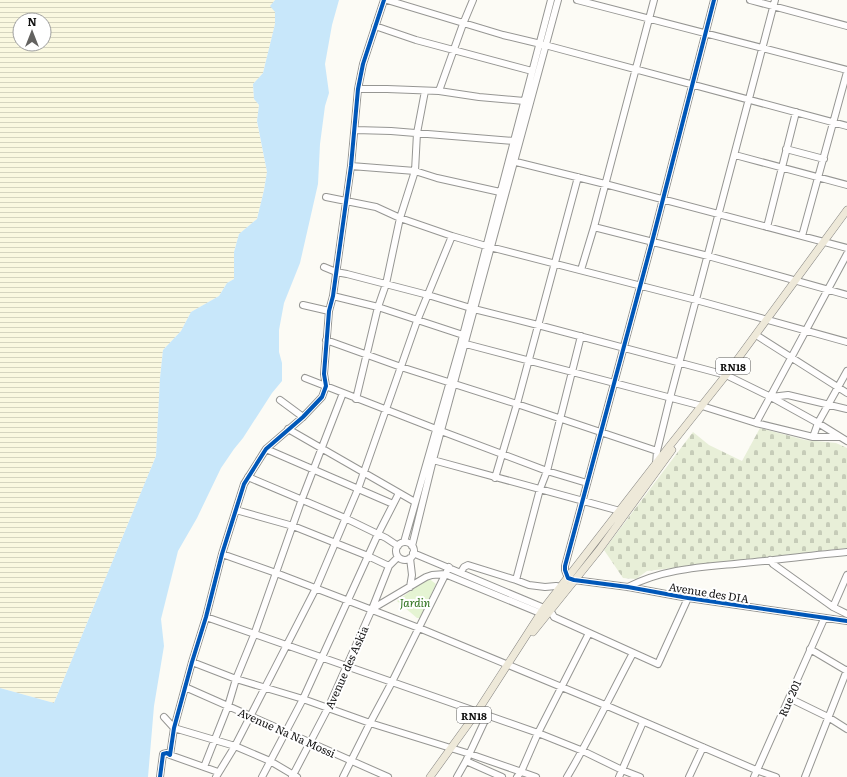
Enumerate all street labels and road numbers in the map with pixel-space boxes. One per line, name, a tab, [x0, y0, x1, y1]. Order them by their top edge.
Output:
road number: RN18	[716, 358, 750, 374]
street label: Avenue des DIA	[668, 578, 750, 606]
street label: Avenue des Askia	[320, 623, 372, 711]
street label: Rue 201	[774, 677, 804, 719]
street label: Avenue Na Na Mossi	[236, 703, 339, 761]
road number: RN18	[457, 707, 491, 723]

